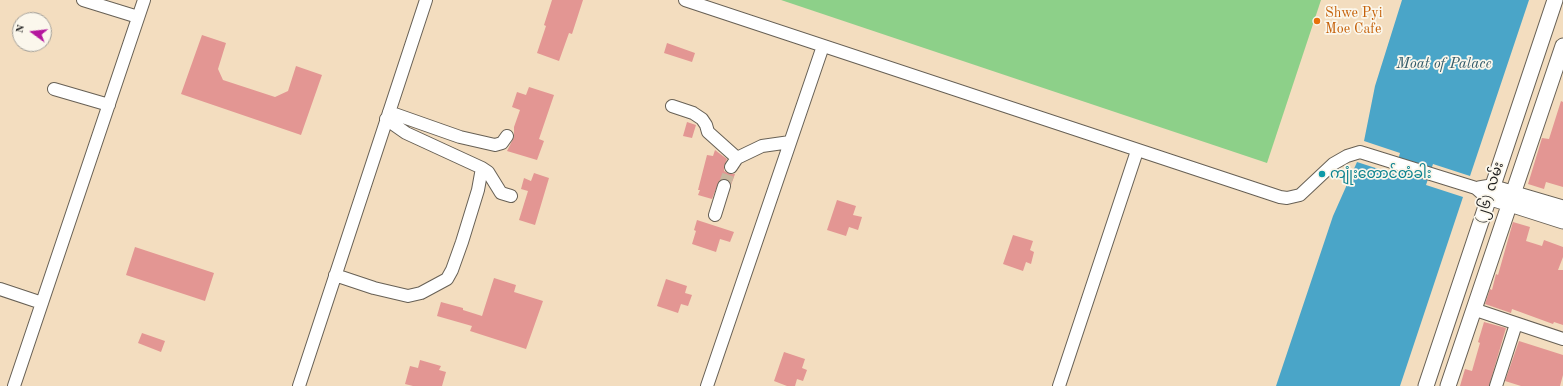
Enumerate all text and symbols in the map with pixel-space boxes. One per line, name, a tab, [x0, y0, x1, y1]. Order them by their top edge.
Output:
place label: Shwe Pyi Moe Cafe	[1325, 5, 1383, 38]
north arrow	[12, 12, 52, 52]
marker: Shwe Pyi Moe Cafe	[1312, 16, 1322, 26]
text: N	[14, 24, 27, 35]
water label: Moat of Palace	[1396, 55, 1492, 73]
street label: (၂၆) လမ်း	[1472, 160, 1508, 226]
place label: ကျုံးတောင်တံခါး	[1330, 166, 1431, 182]
marker: ကျုံးတောင်တံခါး	[1317, 169, 1327, 179]

